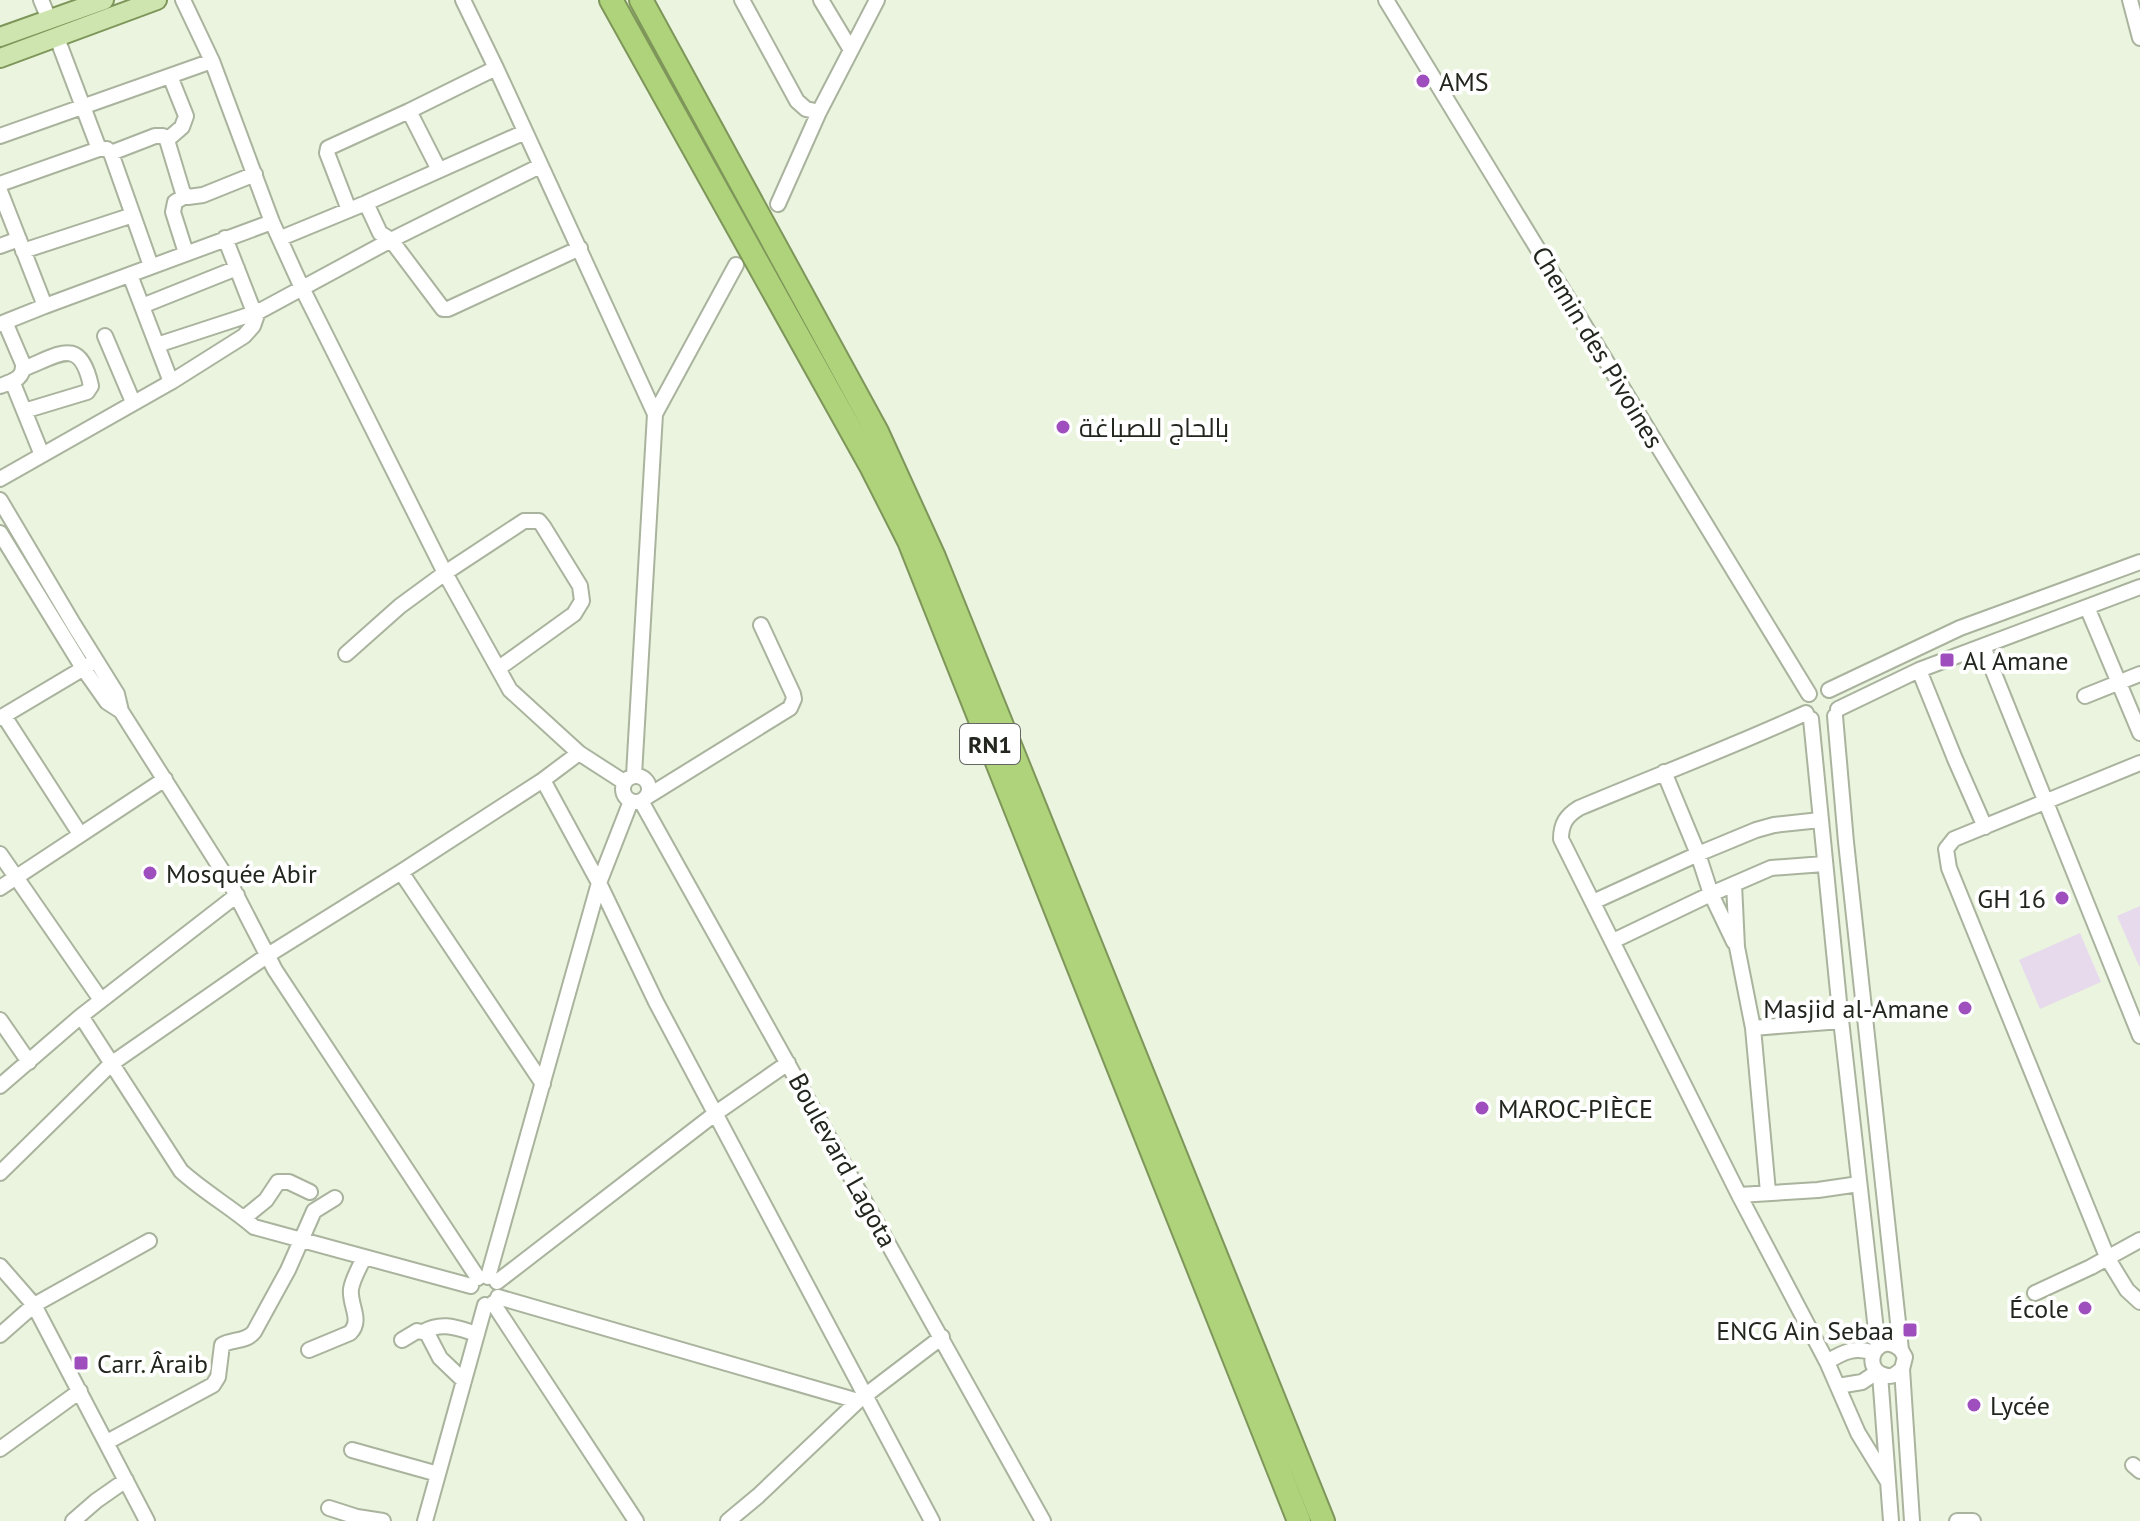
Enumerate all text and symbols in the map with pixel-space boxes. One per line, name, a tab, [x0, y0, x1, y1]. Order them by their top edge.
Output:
place label: AMS	[1439, 65, 1489, 98]
marker: AMS	[1414, 72, 1432, 90]
street label: Chemin des Pivoines	[1525, 240, 1671, 454]
place label: بالحاج للصباغة	[1079, 411, 1229, 445]
marker: بالحاج للصباغة	[1054, 418, 1072, 436]
place label: Al Amane	[1963, 644, 2069, 677]
marker: Al Amane	[1938, 651, 1956, 669]
road number: RN1	[960, 724, 1020, 764]
place label: Mosquée Abir	[166, 857, 317, 890]
marker: Mosquée Abir	[141, 864, 159, 882]
place label: GH 16	[1977, 882, 2046, 915]
marker: GH 16	[2053, 889, 2071, 907]
place label: Masjid al-Amane	[1763, 992, 1949, 1025]
marker: Masjid al-Amane	[1956, 999, 1974, 1017]
street label: Boulevard Lagota	[782, 1067, 904, 1253]
place label: MAROC-PIÈCE	[1498, 1092, 1653, 1125]
marker: MAROC-PIÈCE	[1473, 1099, 1491, 1117]
place label: École	[2009, 1292, 2069, 1325]
marker: École	[2076, 1299, 2094, 1317]
place label: ENCG Ain Sebaa	[1716, 1314, 1894, 1347]
marker: ENCG Ain Sebaa	[1901, 1321, 1919, 1339]
place label: Carr. Âraib	[97, 1347, 208, 1380]
marker: Carr. Âraib	[72, 1354, 90, 1372]
place label: Lycée	[1990, 1389, 2050, 1422]
marker: Lycée	[1965, 1396, 1983, 1414]

